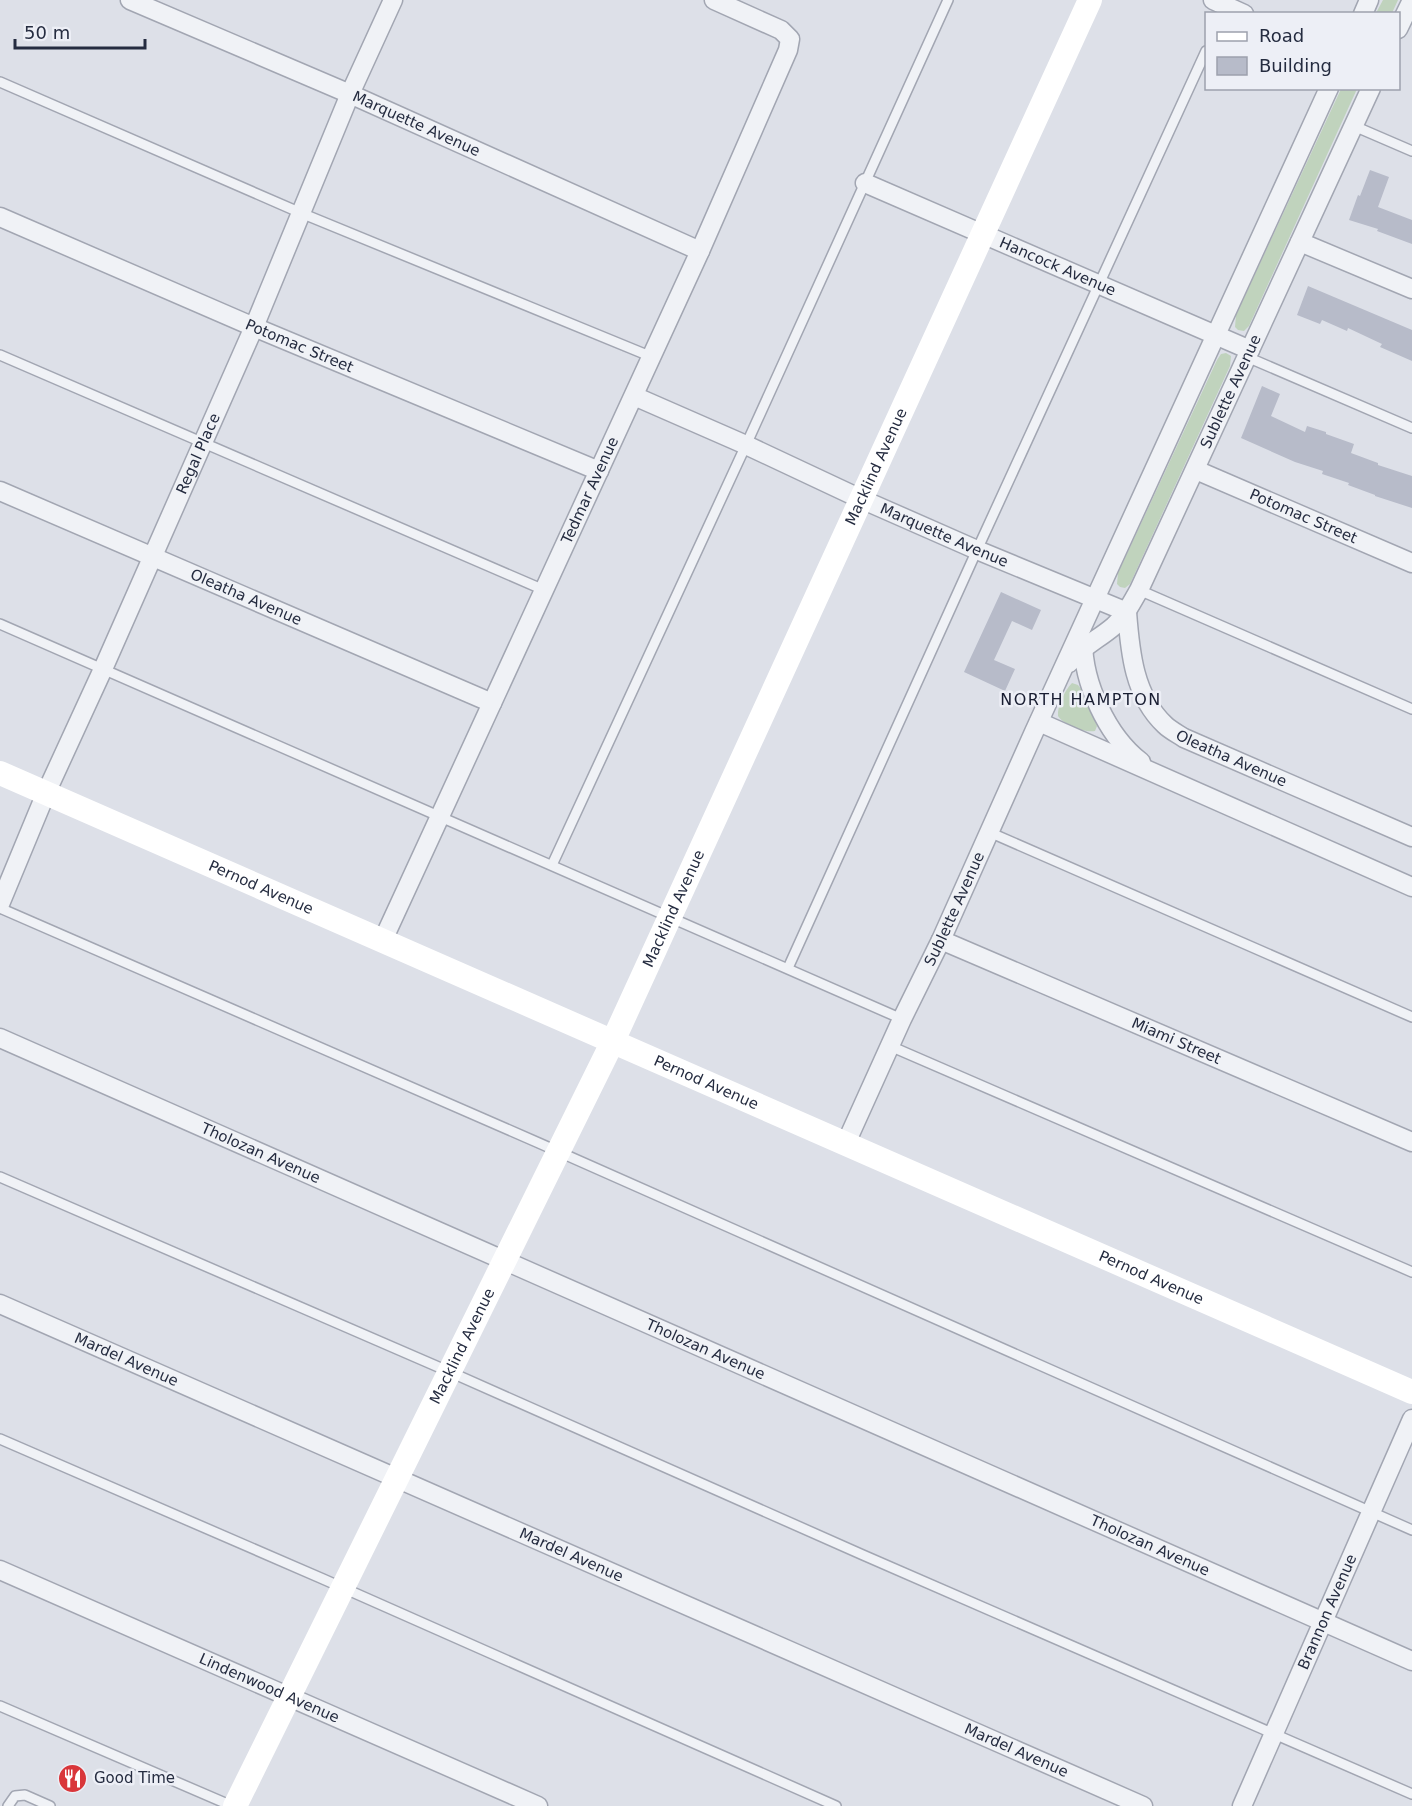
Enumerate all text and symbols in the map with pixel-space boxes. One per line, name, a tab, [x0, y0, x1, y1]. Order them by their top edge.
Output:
scale bar	[15, 12, 146, 50]
legend	[1205, 12, 1400, 90]
text: 50 m	[24, 22, 70, 43]
text: Road	[1259, 25, 1304, 46]
text: Building	[1259, 55, 1332, 76]
street label: Marquette Avenue	[350, 87, 483, 160]
street label: Hancock Avenue	[997, 233, 1119, 300]
street label: Potomac Street	[243, 315, 356, 376]
street label: Sublette Avenue	[1197, 332, 1265, 451]
street label: Macklind Avenue	[842, 405, 911, 528]
street label: Regal Place	[172, 410, 224, 497]
street label: Tedmar Avenue	[557, 434, 622, 548]
street label: Potomac Street	[1247, 485, 1360, 547]
street label: Marquette Avenue	[877, 500, 1011, 571]
street label: Oleatha Avenue	[188, 565, 305, 629]
district label: NORTH HAMPTON	[1000, 690, 1162, 709]
street label: Oleatha Avenue	[1172, 726, 1290, 791]
street label: Macklind Avenue	[639, 847, 708, 970]
street label: Sublette Avenue	[921, 849, 988, 969]
street label: Pernod Avenue	[206, 857, 316, 918]
street label: Miami Street	[1129, 1014, 1224, 1068]
street label: Pernod Avenue	[651, 1052, 761, 1113]
street label: Tholozan Avenue	[197, 1118, 323, 1187]
street label: Pernod Avenue	[1096, 1247, 1206, 1309]
street label: Macklind Avenue	[426, 1285, 498, 1407]
street label: Tholozan Avenue	[642, 1315, 768, 1383]
street label: Mardel Avenue	[72, 1329, 181, 1390]
street label: Tholozan Avenue	[1087, 1511, 1212, 1580]
street label: Mardel Avenue	[517, 1524, 626, 1586]
street label: Brannon Avenue	[1294, 1552, 1360, 1672]
street label: Lindenwood Avenue	[196, 1650, 342, 1727]
street label: Mardel Avenue	[962, 1720, 1071, 1781]
restaurant icon: Good Time	[57, 1762, 89, 1794]
place label: Good Time	[94, 1769, 175, 1787]

